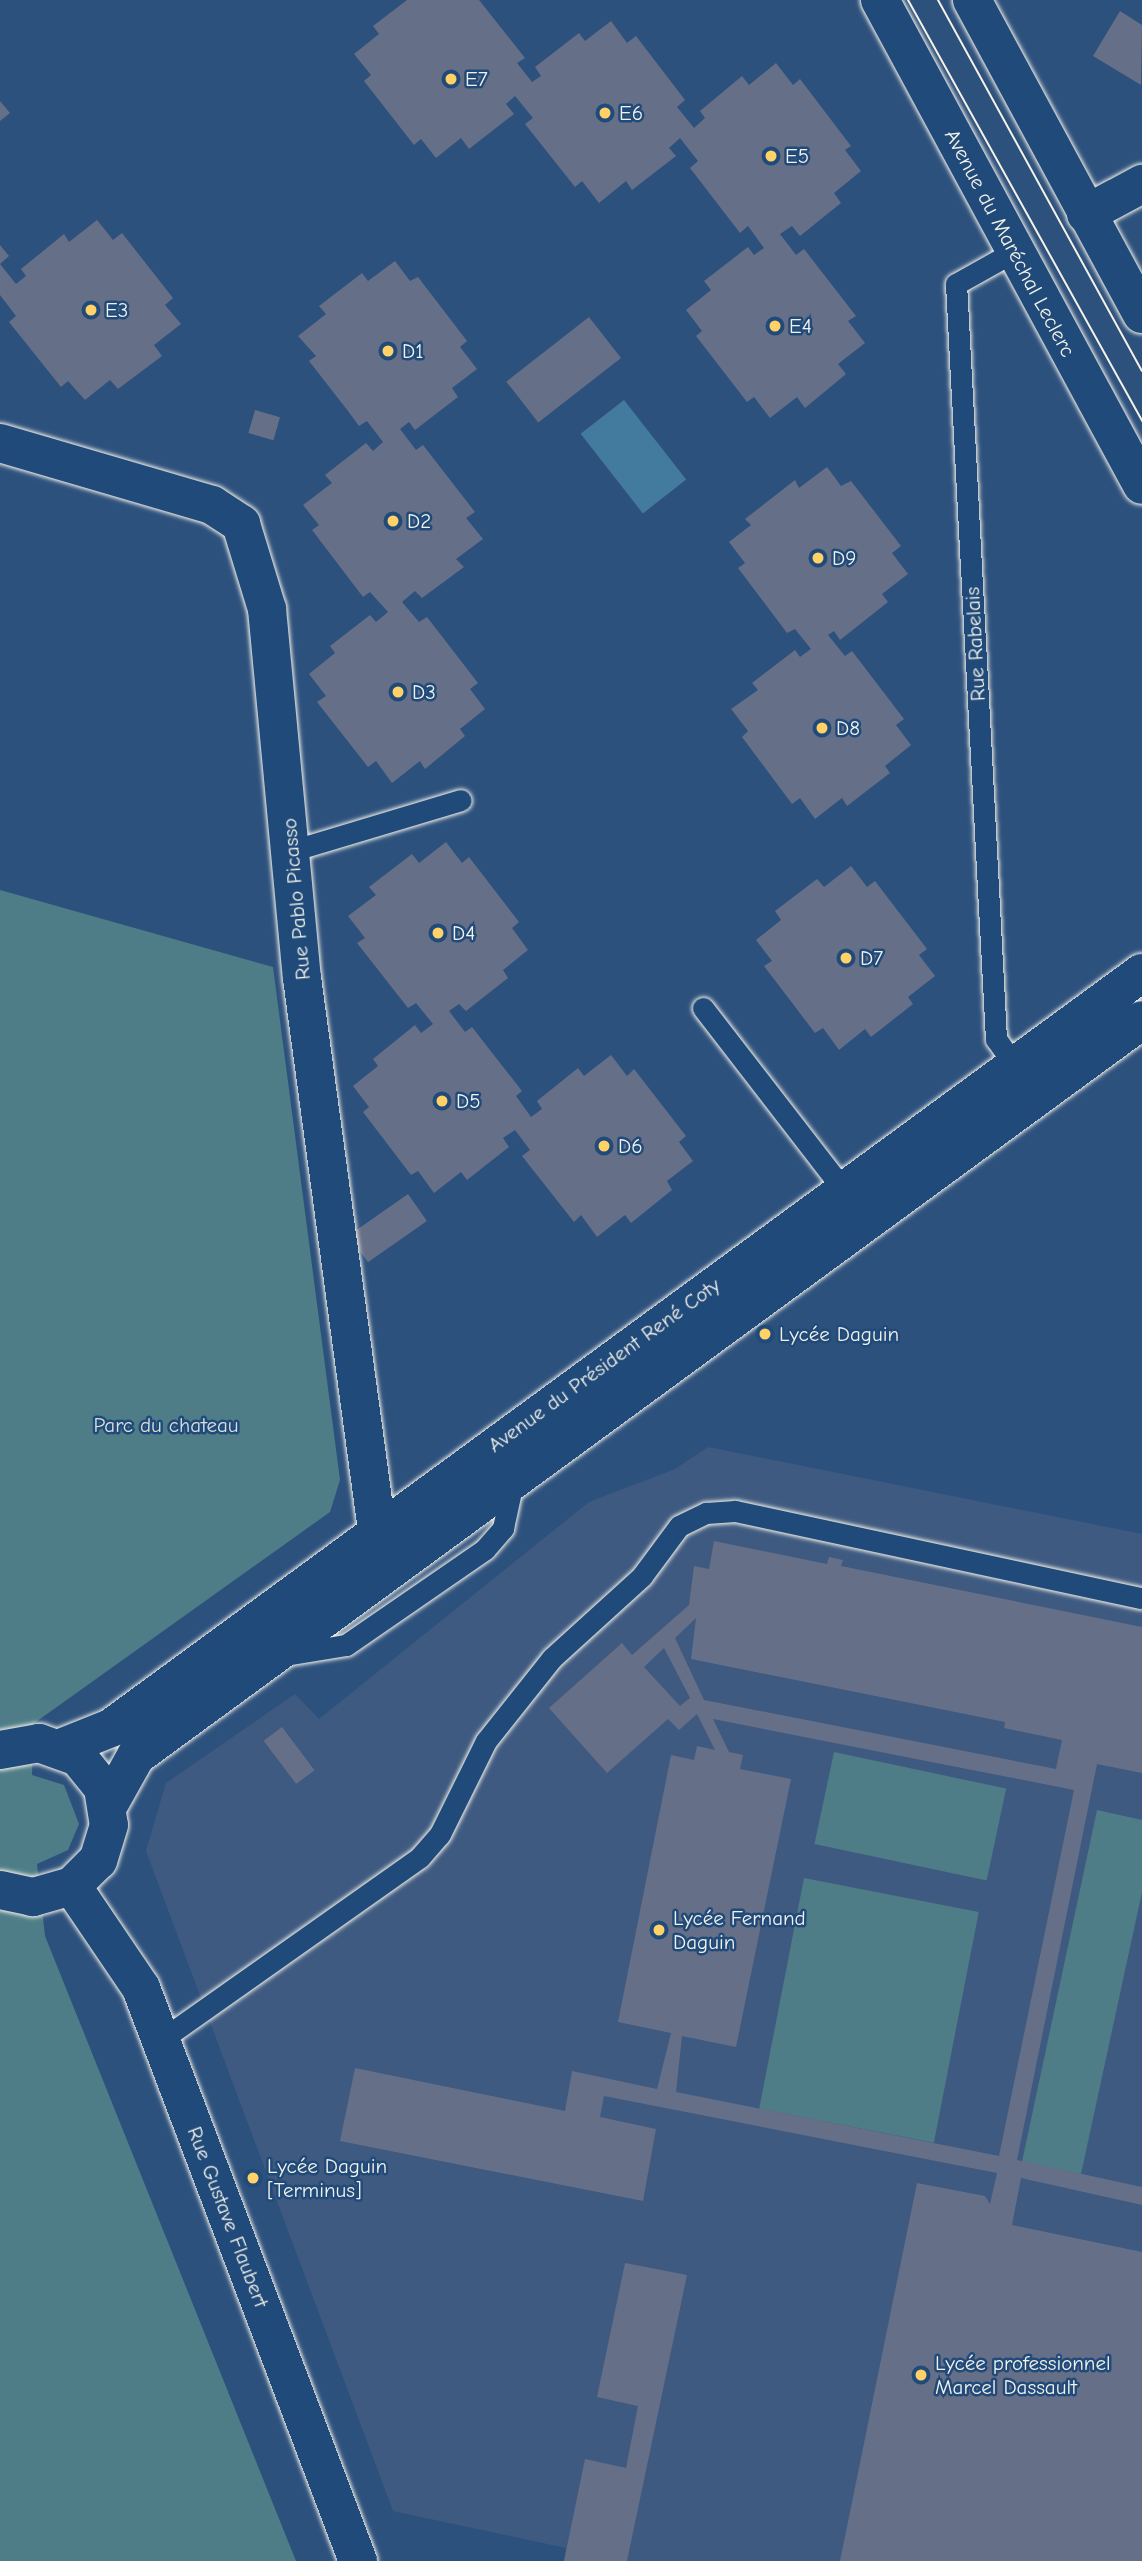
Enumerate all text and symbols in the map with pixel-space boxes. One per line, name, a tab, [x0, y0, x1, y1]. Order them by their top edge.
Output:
place label: E7	[465, 66, 488, 92]
marker: E7	[443, 71, 459, 87]
place label: E6	[619, 100, 643, 126]
marker: E6	[597, 105, 613, 121]
street label: Avenue du Maréchal Leclerc	[939, 125, 1081, 361]
place label: E5	[785, 143, 809, 169]
marker: E5	[763, 148, 779, 164]
place label: E3	[105, 297, 128, 323]
marker: E3	[83, 302, 99, 318]
place label: E4	[789, 313, 812, 339]
marker: E4	[767, 318, 783, 334]
place label: D1	[402, 338, 424, 364]
marker: D1	[380, 343, 396, 359]
place label: D2	[407, 508, 431, 534]
marker: D2	[385, 513, 401, 529]
place label: D9	[832, 545, 856, 571]
marker: D9	[810, 550, 826, 566]
street label: Rue Rabelais	[959, 586, 991, 702]
place label: D3	[412, 679, 436, 705]
marker: D3	[390, 684, 406, 700]
place label: D8	[836, 715, 860, 741]
marker: D8	[814, 720, 830, 736]
street label: Rue Pablo Picasso	[276, 817, 316, 981]
place label: D4	[452, 920, 475, 946]
marker: D4	[430, 925, 446, 941]
place label: D7	[860, 945, 883, 971]
marker: D7	[838, 950, 854, 966]
place label: D5	[456, 1088, 481, 1114]
marker: D5	[434, 1093, 450, 1109]
place label: D6	[618, 1133, 643, 1159]
marker: D6	[596, 1138, 612, 1154]
street label: Avenue du Président René Coty	[483, 1272, 725, 1458]
place label: Lycée Daguin	[779, 1321, 899, 1347]
marker: Lycée Daguin	[757, 1326, 773, 1342]
park label: Parc du chateau	[93, 1412, 239, 1438]
place label: Lycée Fernand Daguin	[673, 1905, 806, 1955]
marker: Lycée Fernand Daguin	[651, 1922, 667, 1938]
street label: Rue Gustave Flaubert	[182, 2123, 274, 2311]
place label: Lycée Daguin [Terminus]	[267, 2153, 387, 2203]
marker: Lycée Daguin [Terminus]	[245, 2170, 261, 2186]
place label: Lycée professionnel Marcel Dassault	[935, 2350, 1111, 2400]
marker: Lycée professionnel Marcel Dassault	[913, 2367, 929, 2383]

